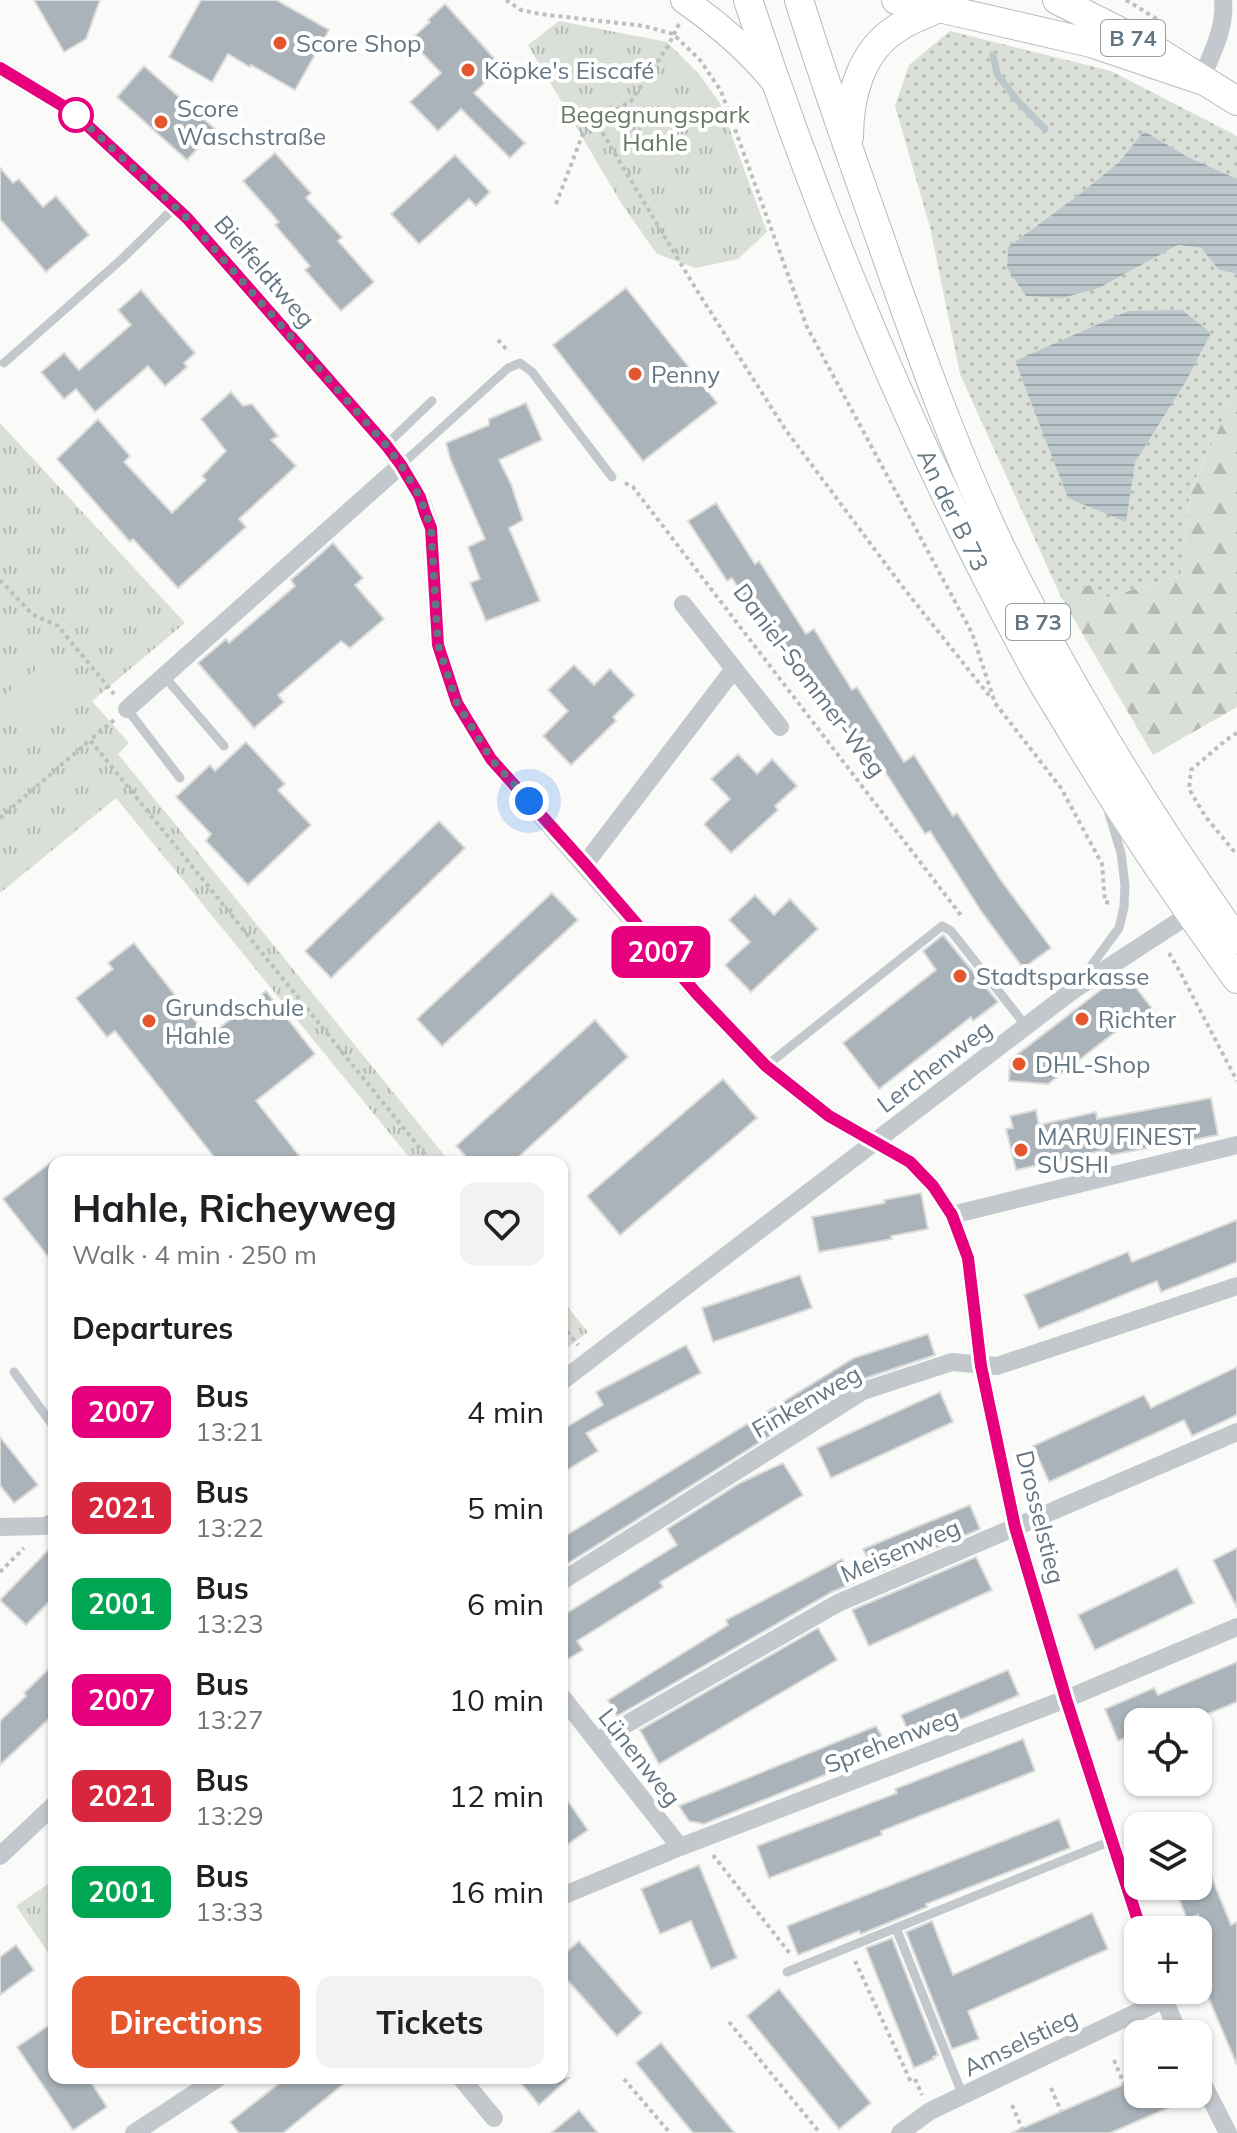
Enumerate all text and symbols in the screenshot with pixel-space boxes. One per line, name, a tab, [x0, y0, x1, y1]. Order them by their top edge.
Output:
road number: B 74	[1101, 20, 1165, 56]
place label: Score Shop	[296, 28, 421, 58]
marker: Score Shop	[271, 34, 289, 52]
place label: Köpke's Eiscafé	[484, 55, 654, 85]
marker: Köpke's Eiscafé	[459, 61, 477, 79]
place label: Score Waschstraße	[177, 93, 326, 151]
unlabelled marker	[59, 98, 93, 132]
park label: Begegnungspark Hahle	[560, 99, 750, 157]
marker: Score Waschstraße	[152, 113, 170, 131]
street label: Bielfeldtweg	[208, 209, 322, 333]
place label: Penny	[651, 359, 720, 389]
marker: Penny	[626, 365, 644, 383]
street label: An der B 73	[911, 444, 996, 576]
street label: Daniel-Sommer-Weg	[727, 577, 893, 783]
road number: B 73	[1006, 604, 1070, 640]
your location	[509, 781, 549, 821]
line badge: 2007	[605, 926, 717, 978]
text: 2007	[627, 934, 695, 969]
place label: Stadtsparkasse	[976, 961, 1149, 991]
marker: Stadtsparkasse	[951, 967, 969, 985]
place label: Grundschule Hahle	[165, 992, 304, 1050]
place label: Richter	[1098, 1004, 1177, 1034]
marker: Richter	[1073, 1010, 1091, 1028]
marker: Grundschule Hahle	[140, 1012, 158, 1030]
street label: Lerchenweg	[871, 1013, 997, 1119]
place label: DHL-Shop	[1035, 1049, 1150, 1079]
marker: DHL-Shop	[1010, 1055, 1028, 1073]
place label: MARU FINEST SUSHI	[1037, 1121, 1197, 1179]
marker: MARU FINEST SUSHI	[1012, 1141, 1030, 1159]
button: heart	[460, 1182, 544, 1266]
text: Hahle, Richeyweg	[72, 1184, 397, 1232]
text: Walk · 4 min · 250 m	[72, 1238, 317, 1271]
text: Departures	[72, 1309, 233, 1347]
street label: Finkenweg	[746, 1358, 866, 1444]
text: Bus	[195, 1377, 249, 1415]
text: 4 min	[467, 1393, 544, 1431]
text: 2007	[88, 1394, 155, 1429]
text: 13:21	[195, 1415, 264, 1448]
street label: Drosselstieg	[1010, 1447, 1072, 1587]
text: Bus	[195, 1473, 249, 1511]
text: 5 min	[467, 1489, 544, 1527]
text: 2021	[88, 1490, 155, 1525]
text: 13:22	[195, 1511, 264, 1544]
street label: Meisenweg	[836, 1511, 964, 1589]
text: Bus	[195, 1569, 249, 1607]
text: 6 min	[467, 1585, 544, 1623]
text: 2001	[88, 1586, 155, 1621]
text: 13:23	[195, 1607, 264, 1640]
text: Bus	[195, 1665, 249, 1703]
text: 10 min	[449, 1681, 544, 1719]
text: 2007	[88, 1682, 155, 1717]
street label: Sprehenweg	[820, 1701, 962, 1779]
street label: Lünenweg	[592, 1702, 688, 1812]
text: 13:27	[195, 1703, 264, 1736]
map controls	[1124, 1708, 1212, 2108]
button: locate	[1124, 1708, 1212, 1796]
text: Bus	[195, 1761, 249, 1799]
text: 12 min	[449, 1777, 544, 1815]
text: 2021	[88, 1778, 155, 1813]
text: 13:29	[195, 1799, 264, 1832]
button: layers	[1124, 1812, 1212, 1900]
text: Bus	[195, 1857, 249, 1895]
text: 16 min	[449, 1873, 544, 1911]
text: 2001	[88, 1874, 155, 1909]
text: 13:33	[195, 1895, 264, 1928]
button: +	[1124, 1916, 1212, 2004]
button: Directions	[72, 1976, 300, 2068]
button: Tickets	[316, 1976, 544, 2068]
street label: Amselstieg	[958, 2002, 1082, 2082]
button: −	[1124, 2020, 1212, 2108]

